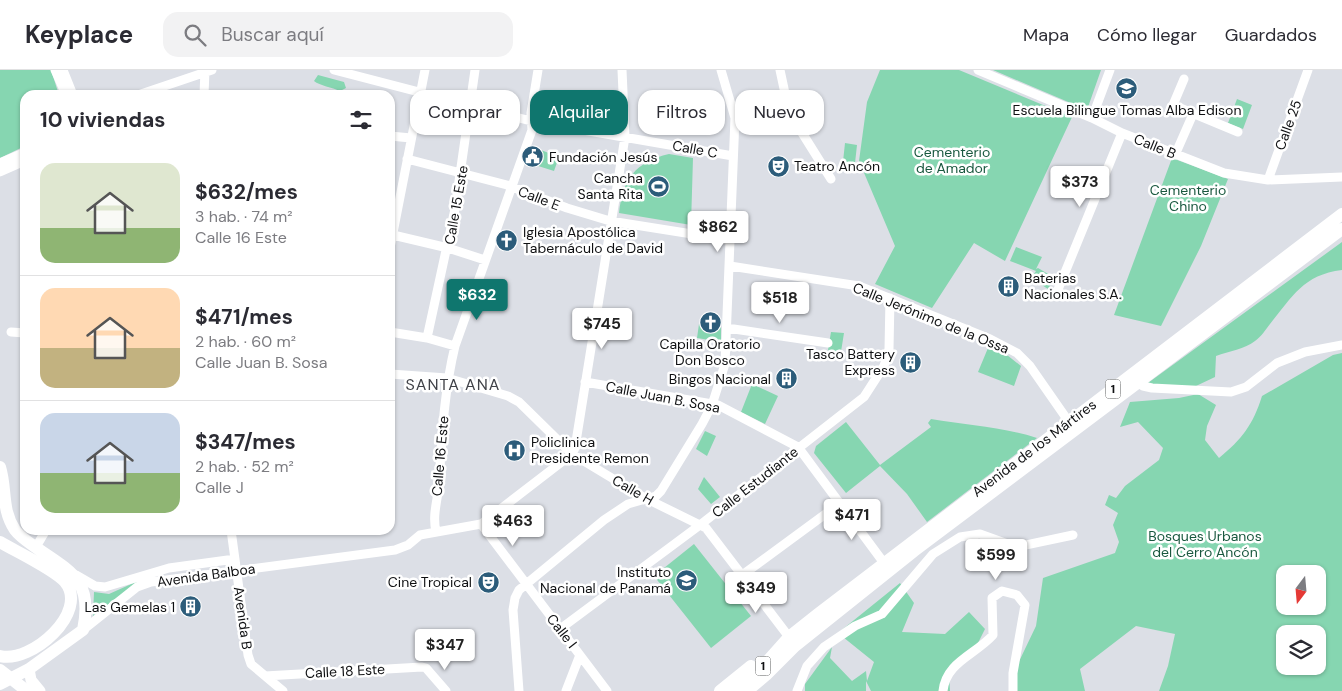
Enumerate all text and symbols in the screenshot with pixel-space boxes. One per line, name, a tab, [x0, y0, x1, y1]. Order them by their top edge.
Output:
search box	[163, 12, 513, 57]
text: Keyplace	[25, 19, 133, 50]
icon: search	[181, 21, 209, 49]
text: Buscar aquí	[221, 22, 324, 47]
text: Mapa	[1023, 23, 1069, 47]
text: Cómo llegar	[1097, 23, 1197, 47]
text: Guardados	[1225, 23, 1317, 47]
school or university icon: Escuela Bilingue Tomas Alba Edison	[1115, 76, 1139, 100]
chip: Comprar	[410, 90, 520, 135]
chip: Alquilar	[530, 90, 628, 135]
chip: Filtros	[638, 90, 725, 135]
chip: Nuevo	[735, 90, 824, 135]
street label: Calle 25	[1271, 97, 1305, 153]
place label: Escuela Bilingue Tomas Alba Edison	[1013, 101, 1241, 119]
text: 10 viviendas	[40, 106, 165, 134]
icon: filters	[347, 106, 375, 134]
street label: Calle B	[1131, 129, 1179, 163]
street label: Calle C	[671, 136, 719, 162]
park label: Cementerio de Amador	[914, 143, 990, 177]
public building icon: Fundación Jesús	[521, 145, 545, 169]
place label: Fundación Jesús	[549, 148, 657, 166]
theatre icon: Teatro Ancón	[766, 154, 790, 178]
place label: Teatro Ancón	[794, 157, 880, 175]
street label: Calle 15 Este	[440, 164, 472, 246]
pin: $373	[1050, 166, 1110, 208]
place label: Cancha Santa Rita	[578, 169, 643, 203]
text: $373	[1061, 171, 1099, 192]
sports icon: Cancha Santa Rita	[647, 174, 671, 198]
text: $632/mes	[195, 178, 298, 206]
park label: Cementerio Chino	[1150, 181, 1226, 215]
street label: Calle E	[515, 182, 563, 214]
icon: home	[80, 183, 140, 243]
text: 3 hab. · 74 m²	[195, 206, 293, 227]
pin: $862	[688, 210, 748, 253]
text: $862	[699, 216, 738, 237]
place label: Iglesia Apostólica Tabernáculo de David	[523, 223, 663, 257]
text: Calle 16 Este	[195, 227, 287, 248]
church icon: Iglesia Apostólica Tabernáculo de David	[495, 228, 519, 252]
place label: Baterias Nacionales S.A.	[1024, 269, 1122, 303]
building icon: Baterias Nacionales S.A.	[996, 274, 1020, 298]
pin: $632	[447, 278, 507, 321]
street label: Calle Jerónimo de la Ossa	[850, 278, 1012, 358]
pin: $518	[750, 282, 810, 324]
text: $632	[458, 284, 496, 305]
text: $518	[762, 287, 798, 308]
text: $471/mes	[195, 303, 293, 331]
icon: home	[80, 308, 140, 368]
pin: $745	[572, 308, 632, 350]
church icon: Capilla Oratorio Don Bosco	[698, 310, 722, 334]
text: $745	[583, 313, 621, 334]
text: 2 hab. · 60 m²	[195, 331, 296, 352]
place label: Capilla Oratorio Don Bosco	[659, 335, 761, 369]
place label: Tasco Battery Express	[806, 345, 895, 379]
building icon: Tasco Battery Express	[899, 350, 923, 374]
text: Calle Juan B. Sosa	[195, 352, 328, 373]
building icon: Bingos Nacional	[775, 367, 799, 391]
place label: Bingos Nacional	[669, 370, 771, 388]
district label: SANTA ANA	[406, 374, 500, 395]
street label: Calle Juan B. Sosa	[604, 377, 722, 417]
road number: 1	[1106, 380, 1120, 398]
street label: Avenida de los Mártires	[968, 395, 1100, 501]
street label: Calle 16 Este	[428, 415, 452, 497]
text: $347/mes	[195, 428, 296, 456]
icon: home	[80, 433, 140, 493]
place label: Policlinica Presidente Remon	[531, 433, 649, 467]
hospital icon: Policlinica Presidente Remon	[503, 438, 527, 462]
street label: Calle Estudiante	[708, 443, 802, 521]
text: 2 hab. · 52 m²	[195, 456, 294, 477]
street label: Calle H	[609, 471, 657, 509]
text: Calle J	[195, 477, 244, 498]
pin: $471	[822, 498, 882, 541]
pin: $463	[483, 504, 543, 547]
text: $471	[835, 504, 869, 525]
text: $463	[493, 510, 533, 531]
park label: Bosques Urbanos del Cerro Ancón	[1148, 527, 1262, 561]
pin: $599	[966, 538, 1026, 581]
text: $599	[976, 544, 1016, 565]
street label: Avenida Balboa	[156, 559, 256, 591]
place label: Instituto Nacional de Panamá	[540, 563, 671, 597]
north arrow	[1276, 565, 1326, 615]
map controls	[1276, 565, 1326, 675]
school or university icon: Instituto Nacional de Panamá	[675, 568, 699, 592]
theatre icon: Cine Tropical	[476, 570, 500, 594]
pin: $349	[726, 572, 786, 614]
place label: Cine Tropical	[388, 573, 472, 591]
text: $349	[736, 577, 776, 598]
street label: Avenida B	[230, 585, 256, 651]
building icon: Las Gemelas 1	[179, 595, 203, 619]
place label: Las Gemelas 1	[84, 598, 175, 616]
street label: Calle I	[543, 610, 581, 652]
button: layers	[1276, 625, 1326, 675]
pin: $347	[415, 628, 475, 671]
text: $347	[426, 634, 464, 655]
road number: 1	[756, 656, 770, 676]
street label: Calle 18 Este	[305, 660, 385, 682]

